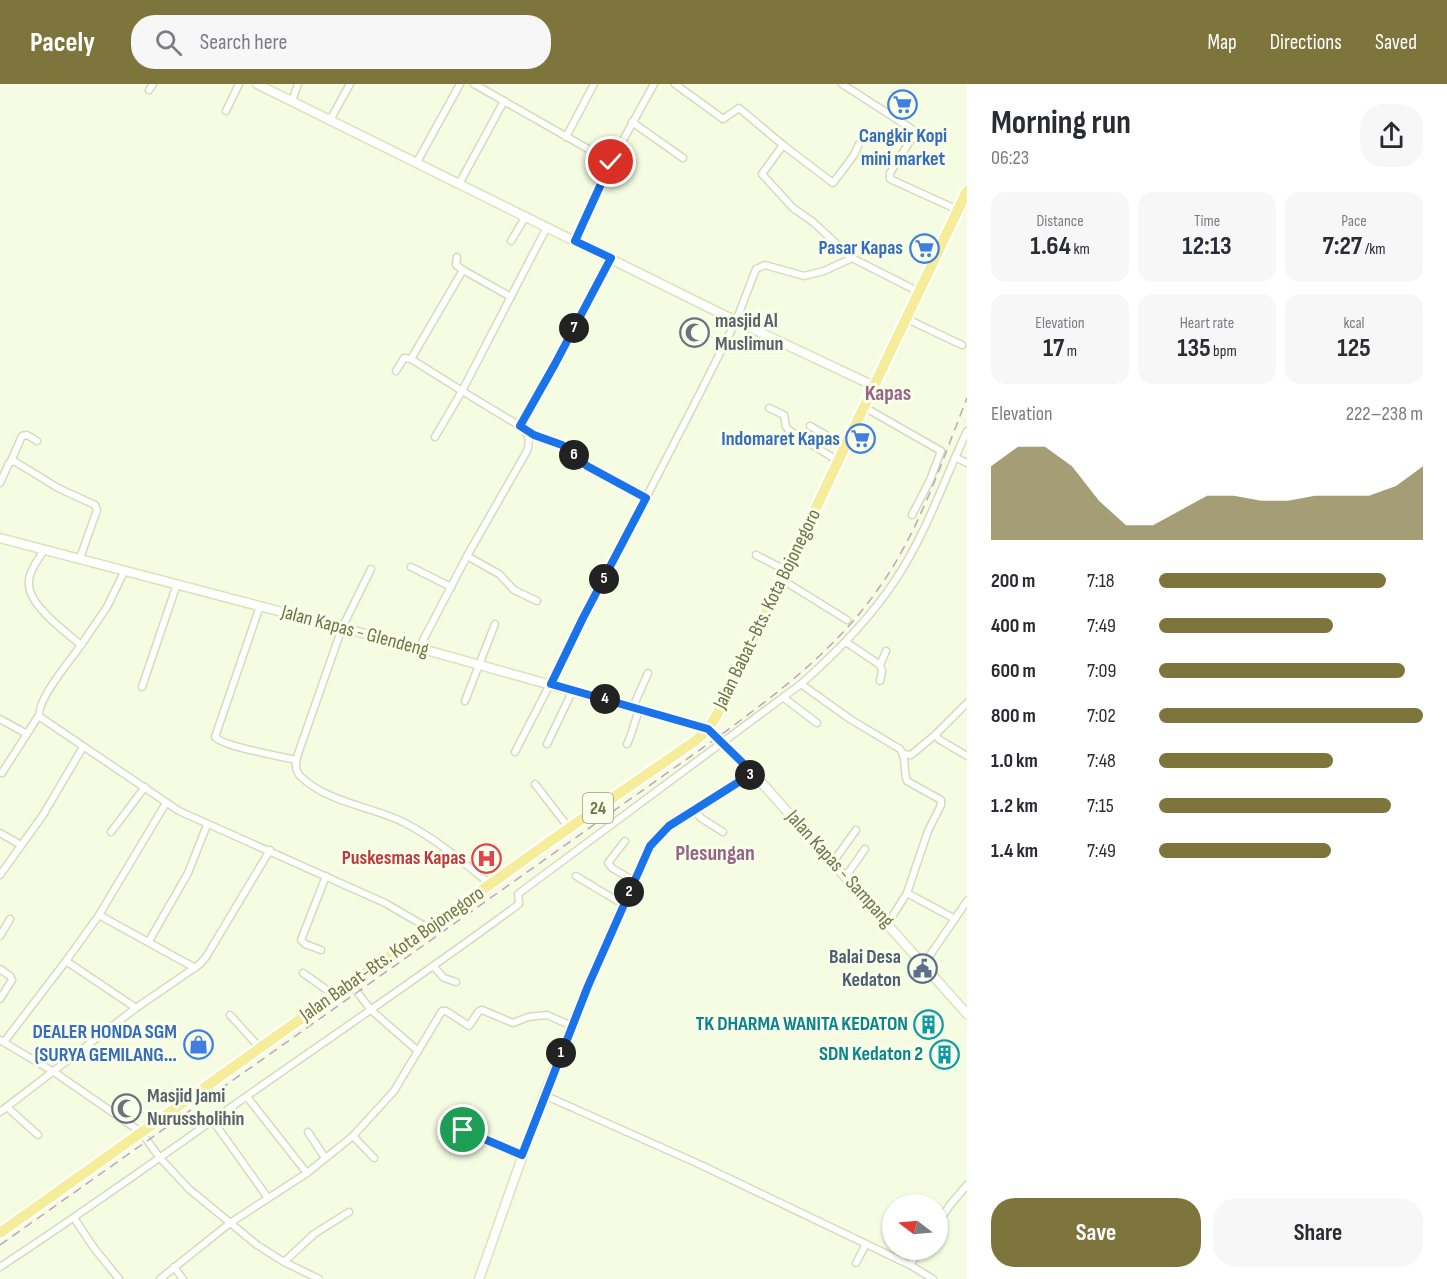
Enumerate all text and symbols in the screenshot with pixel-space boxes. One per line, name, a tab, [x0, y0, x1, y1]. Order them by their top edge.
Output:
search box	[131, 15, 551, 69]
text: Pacely	[30, 26, 95, 59]
icon: search	[152, 26, 185, 59]
text: Search here	[200, 29, 287, 56]
text: Map	[1207, 30, 1237, 55]
text: Directions	[1270, 30, 1342, 55]
text: Saved	[1375, 30, 1417, 55]
supermarket icon: Cangkir Kopi mini market	[887, 89, 919, 121]
text: Morning run	[991, 103, 1131, 143]
button: share	[1360, 104, 1423, 167]
place label: Cangkir Kopi mini market	[859, 124, 947, 171]
pin	[585, 136, 636, 187]
icon: check	[594, 145, 627, 178]
text: 06:23	[991, 146, 1029, 170]
text: Distance	[1036, 212, 1084, 231]
text: Time	[1194, 212, 1220, 231]
text: Pace	[1341, 212, 1367, 231]
text: 1.64	[1030, 231, 1071, 262]
text: 12:13	[1182, 231, 1232, 262]
text: 7:27	[1322, 231, 1362, 262]
supermarket icon: Pasar Kapas	[908, 232, 940, 264]
place label: Pasar Kapas	[819, 236, 903, 260]
text: km	[1071, 240, 1090, 259]
text: /km	[1362, 240, 1386, 259]
place label: masjid Al Muslimun	[715, 309, 783, 356]
pin: 7	[559, 313, 589, 343]
text: Elevation	[1035, 314, 1085, 333]
text: Heart rate	[1180, 314, 1234, 333]
text: kcal	[1343, 314, 1365, 333]
mosque icon: masjid Al Muslimun	[678, 316, 710, 348]
text: 7	[571, 318, 577, 337]
text: 17	[1043, 333, 1064, 364]
text: 135	[1177, 333, 1211, 364]
text: 125	[1337, 333, 1371, 364]
text: m	[1064, 342, 1077, 361]
text: bpm	[1211, 342, 1237, 361]
district label: Kapas	[865, 380, 911, 407]
text: Elevation	[991, 402, 1053, 426]
text: 222–238 m	[1346, 402, 1423, 426]
supermarket icon: Indomaret Kapas	[845, 423, 877, 455]
place label: Indomaret Kapas	[721, 427, 840, 451]
pin: 6	[559, 440, 589, 470]
text: 6	[570, 445, 578, 464]
street label: Jalan Babat-Bts. Kota Bojonegoro	[708, 505, 826, 714]
pin: 5	[589, 564, 619, 594]
text: 5	[600, 569, 608, 588]
text: 200 m	[991, 569, 1035, 593]
text: 7:18	[1087, 569, 1114, 593]
street label: Jalan Kapas - Glendeng	[278, 600, 431, 662]
text: 400 m	[991, 614, 1036, 638]
text: 7:49	[1087, 614, 1116, 638]
text: 600 m	[991, 659, 1036, 683]
text: 7:09	[1087, 659, 1116, 683]
pin: 4	[590, 684, 620, 714]
text: 4	[601, 689, 609, 708]
text: 800 m	[991, 704, 1036, 728]
text: 7:02	[1087, 704, 1116, 728]
text: 1.0 km	[991, 749, 1038, 773]
text: 7:48	[1087, 749, 1116, 773]
pin: 3	[735, 760, 765, 790]
text: 3	[746, 765, 754, 784]
road number: 24	[583, 793, 613, 823]
text: 1.2 km	[991, 794, 1038, 818]
text: 7:15	[1087, 794, 1114, 818]
street label: Jalan Kapas - Sampang	[780, 804, 899, 933]
text: 1.4 km	[991, 839, 1038, 863]
text: 7:49	[1087, 839, 1116, 863]
district label: Plesungan	[675, 840, 755, 867]
hospital icon: Puskesmas Kapas	[471, 842, 503, 874]
place label: Puskesmas Kapas	[342, 846, 466, 870]
pin: 2	[614, 877, 644, 907]
street label: Jalan Babat-Bts. Kota Bojonegoro	[294, 881, 489, 1027]
text: 2	[625, 882, 633, 901]
place label: Balai Desa Kedaton	[829, 945, 901, 992]
public building icon: Balai Desa Kedaton	[906, 952, 938, 984]
building icon: TK DHARMA WANITA KEDATON	[913, 1008, 945, 1040]
place label: TK DHARMA WANITA KEDATON	[696, 1012, 908, 1036]
place label: DEALER HONDA SGM (SURYA GEMILANG…	[32, 1020, 177, 1067]
shop icon: DEALER HONDA SGM (SURYA GEMILANG…	[182, 1028, 214, 1060]
pin: 1	[546, 1038, 576, 1068]
building icon: SDN Kedaton 2	[928, 1038, 960, 1070]
place label: SDN Kedaton 2	[819, 1042, 923, 1066]
text: 1	[558, 1043, 564, 1062]
place label: Masjid Jami Nurussholihin	[147, 1084, 244, 1131]
mosque icon: Masjid Jami Nurussholihin	[110, 1092, 142, 1124]
pin	[437, 1104, 488, 1155]
icon: arrive	[446, 1113, 479, 1146]
north arrow	[882, 1194, 948, 1260]
map controls	[882, 1194, 948, 1260]
button: Save	[991, 1198, 1201, 1267]
button: Share	[1213, 1198, 1423, 1267]

